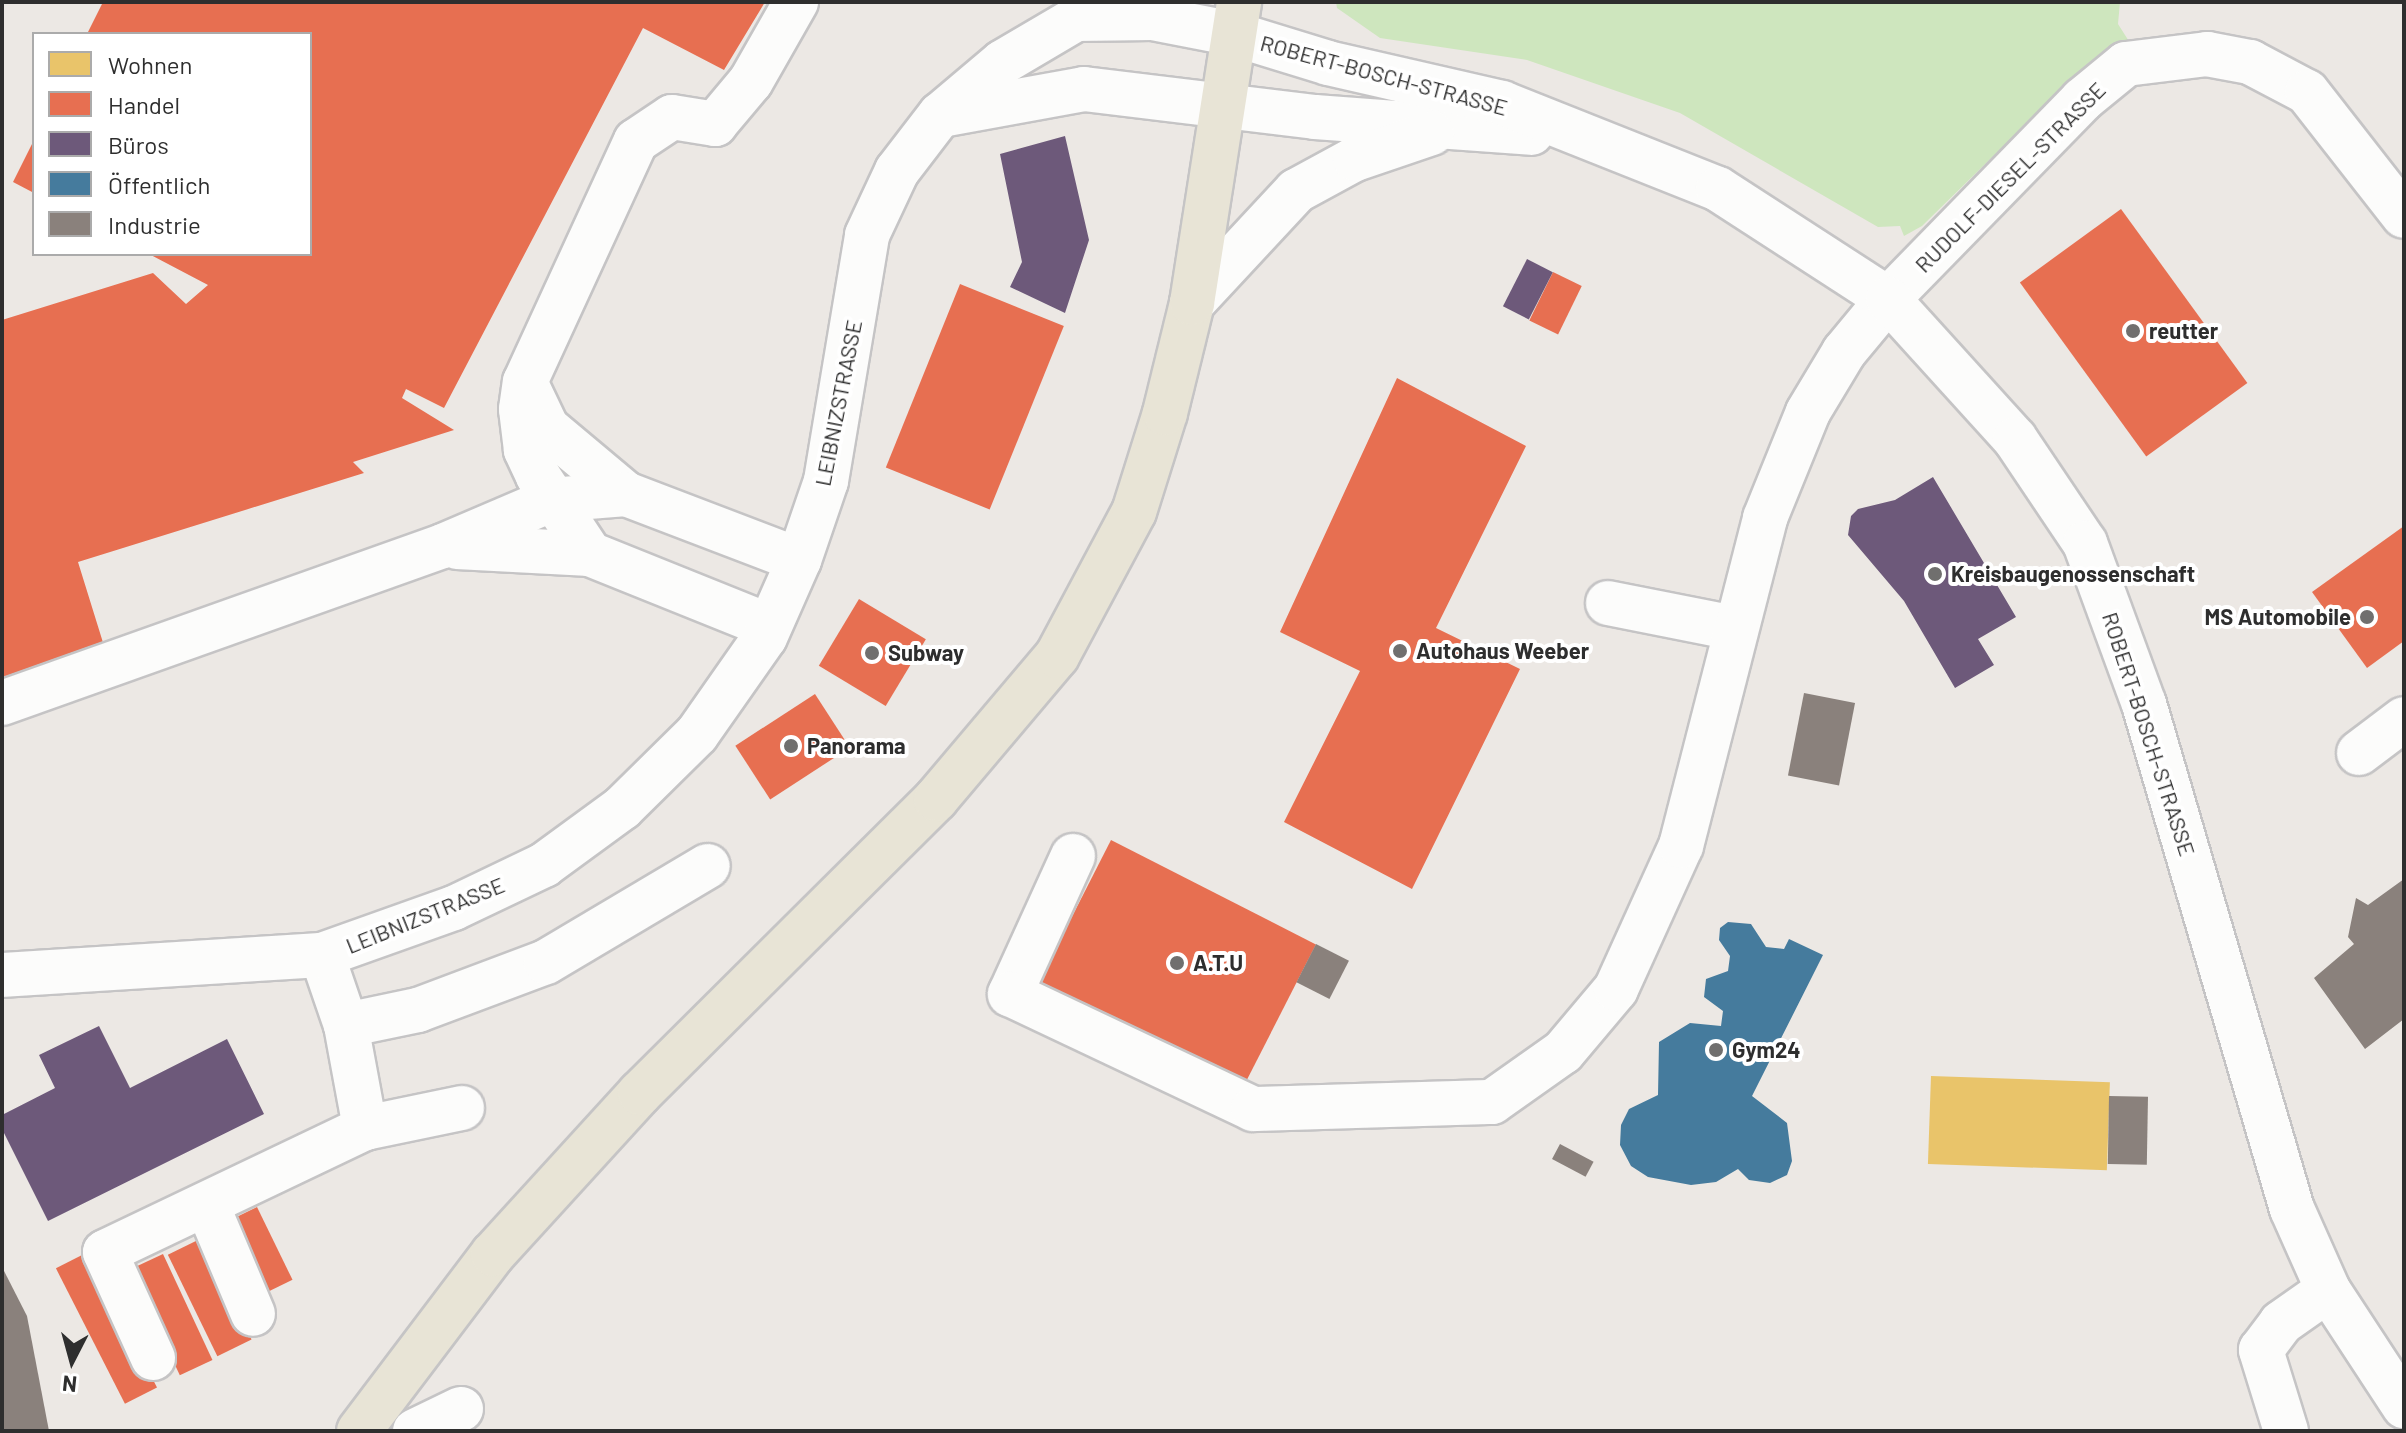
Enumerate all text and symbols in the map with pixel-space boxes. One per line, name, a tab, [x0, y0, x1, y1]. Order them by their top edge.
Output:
street label: ROBERT-BOSCH-STRASSE	[1258, 29, 1510, 121]
legend	[32, 32, 312, 256]
text: Wohnen	[108, 50, 192, 79]
street label: RUDOLF-DIESEL-STRASSE	[1909, 76, 2111, 278]
text: Handel	[108, 90, 180, 119]
text: Büros	[108, 130, 169, 159]
text: Öffentlich	[108, 170, 210, 199]
text: Industrie	[108, 210, 201, 239]
street label: LEIBNIZSTRASSE	[809, 318, 867, 488]
place label: reutter	[2149, 318, 2218, 344]
marker: reutter	[2124, 322, 2142, 340]
place label: Kreisbaugenossenschaft	[1951, 561, 2195, 587]
marker: Kreisbaugenossenschaft	[1926, 565, 1944, 583]
place label: MS Automobile	[2205, 604, 2351, 630]
marker: MS Automobile	[2358, 608, 2376, 626]
street label: ROBERT-BOSCH-STRASSE	[2097, 609, 2201, 859]
place label: Autohaus Weeber	[1416, 638, 1589, 664]
place label: Subway	[888, 640, 964, 666]
marker: Autohaus Weeber	[1391, 642, 1409, 660]
marker: Subway	[863, 644, 881, 662]
place label: Panorama	[807, 733, 906, 759]
marker: Panorama	[782, 737, 800, 755]
street label: LEIBNIZSTRASSE	[342, 871, 508, 959]
place label: A.T.U	[1193, 950, 1243, 976]
marker: A.T.U	[1168, 954, 1186, 972]
place label: Gym24	[1732, 1037, 1801, 1063]
marker: Gym24	[1707, 1041, 1725, 1059]
north arrow	[32, 1321, 112, 1401]
text: N	[61, 1371, 78, 1399]

